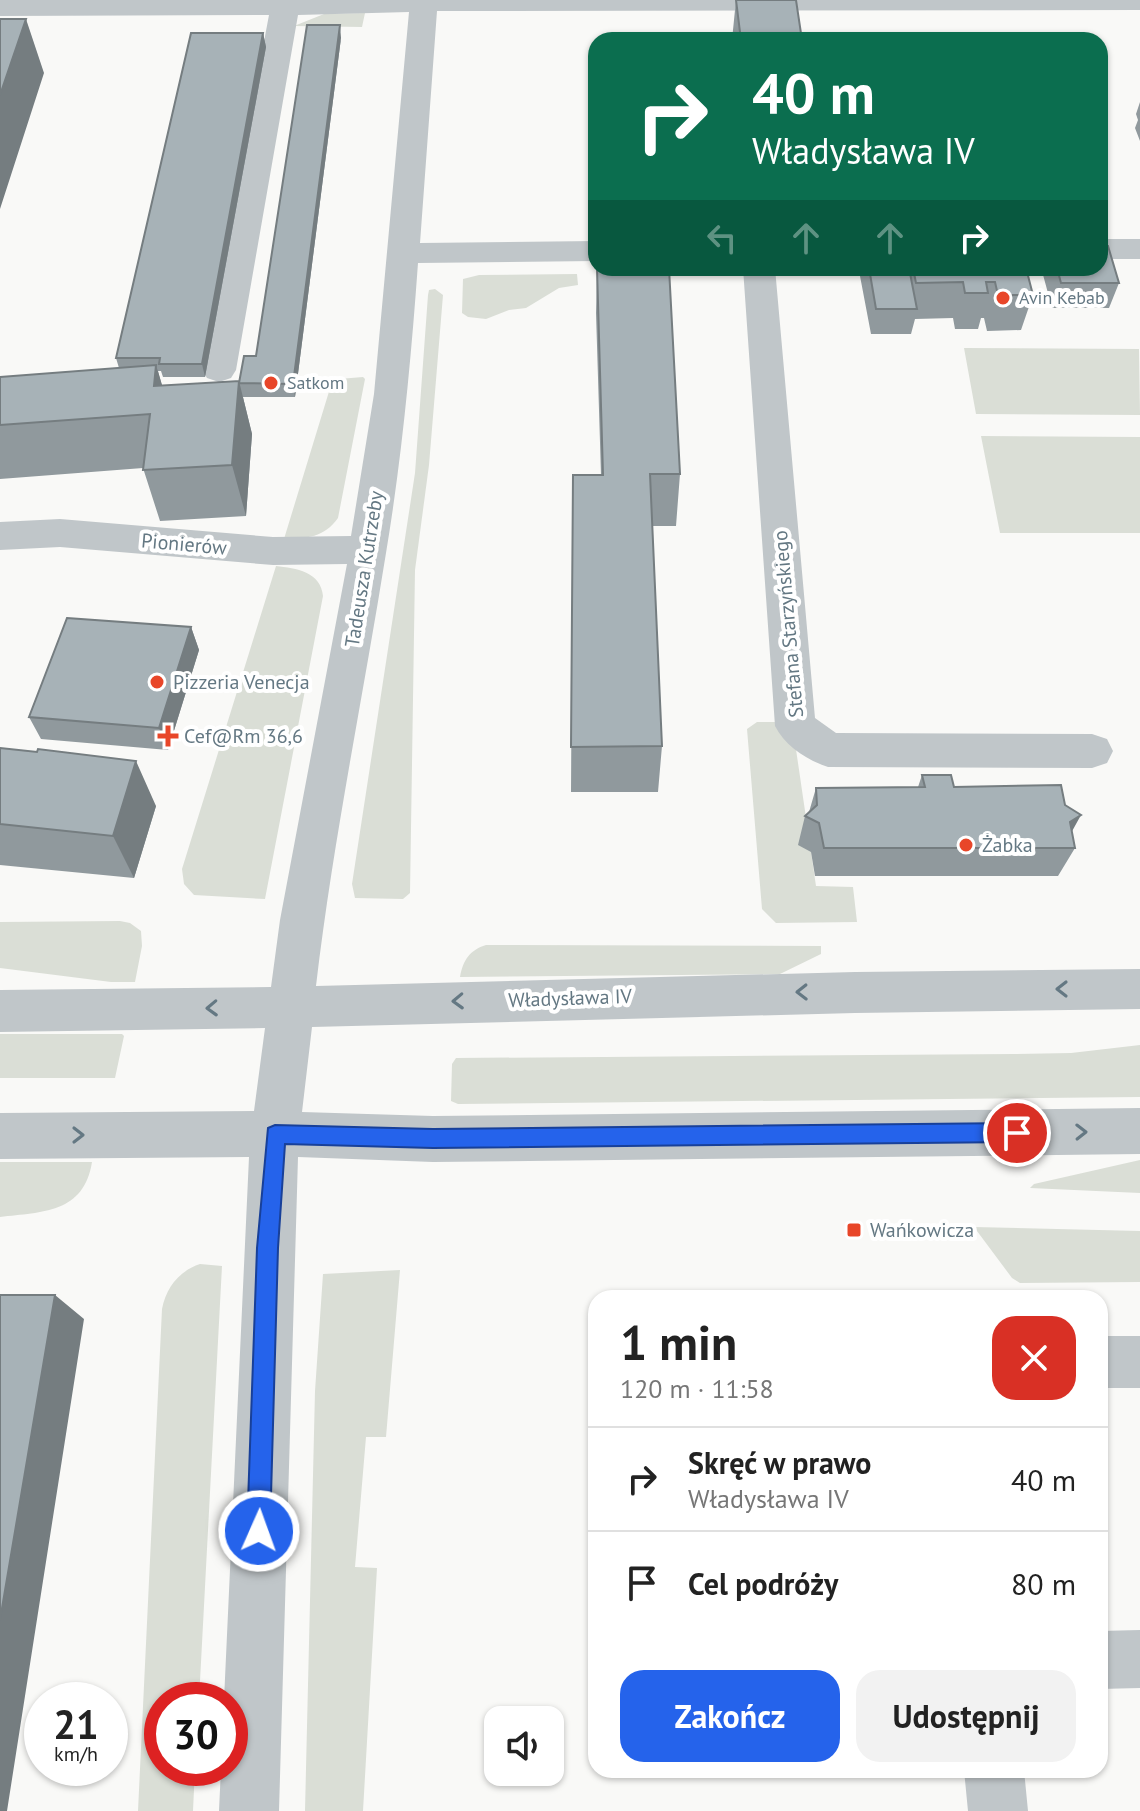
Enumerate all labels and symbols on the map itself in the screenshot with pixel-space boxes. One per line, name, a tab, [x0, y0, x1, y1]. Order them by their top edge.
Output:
place label: Avin Kebab	[1019, 286, 1105, 309]
marker: Avin Kebab	[994, 289, 1012, 307]
place label: Satkom	[287, 371, 344, 394]
marker: Satkom	[262, 374, 280, 392]
street label: Tadeusza Kutrzeby	[339, 488, 389, 649]
street label: Pionierów	[140, 527, 228, 561]
street label: Stefana Starzyńskiego	[767, 529, 809, 719]
place label: Pizzeria Venecja	[173, 669, 310, 695]
marker: Pizzeria Venecja	[148, 673, 166, 691]
place label: Cef@Rm 36,6	[184, 723, 303, 749]
marker: Cef@Rm 36,6	[159, 727, 177, 745]
place label: Żabka	[982, 832, 1033, 858]
marker: Żabka	[957, 836, 975, 854]
one-way arrow	[1055, 980, 1068, 998]
street label: Władysława IV	[508, 983, 633, 1013]
one-way arrow	[795, 983, 808, 1000]
one-way arrow	[451, 992, 464, 1010]
one-way arrow	[205, 1000, 218, 1017]
pin	[983, 1099, 1051, 1167]
one-way arrow	[1075, 1123, 1088, 1141]
one-way arrow	[72, 1126, 85, 1144]
place label: Wańkowicza	[870, 1217, 974, 1243]
marker: Wańkowicza	[845, 1221, 863, 1239]
position arrow	[217, 1489, 301, 1573]
speed limit sign: 30	[144, 1682, 248, 1786]

